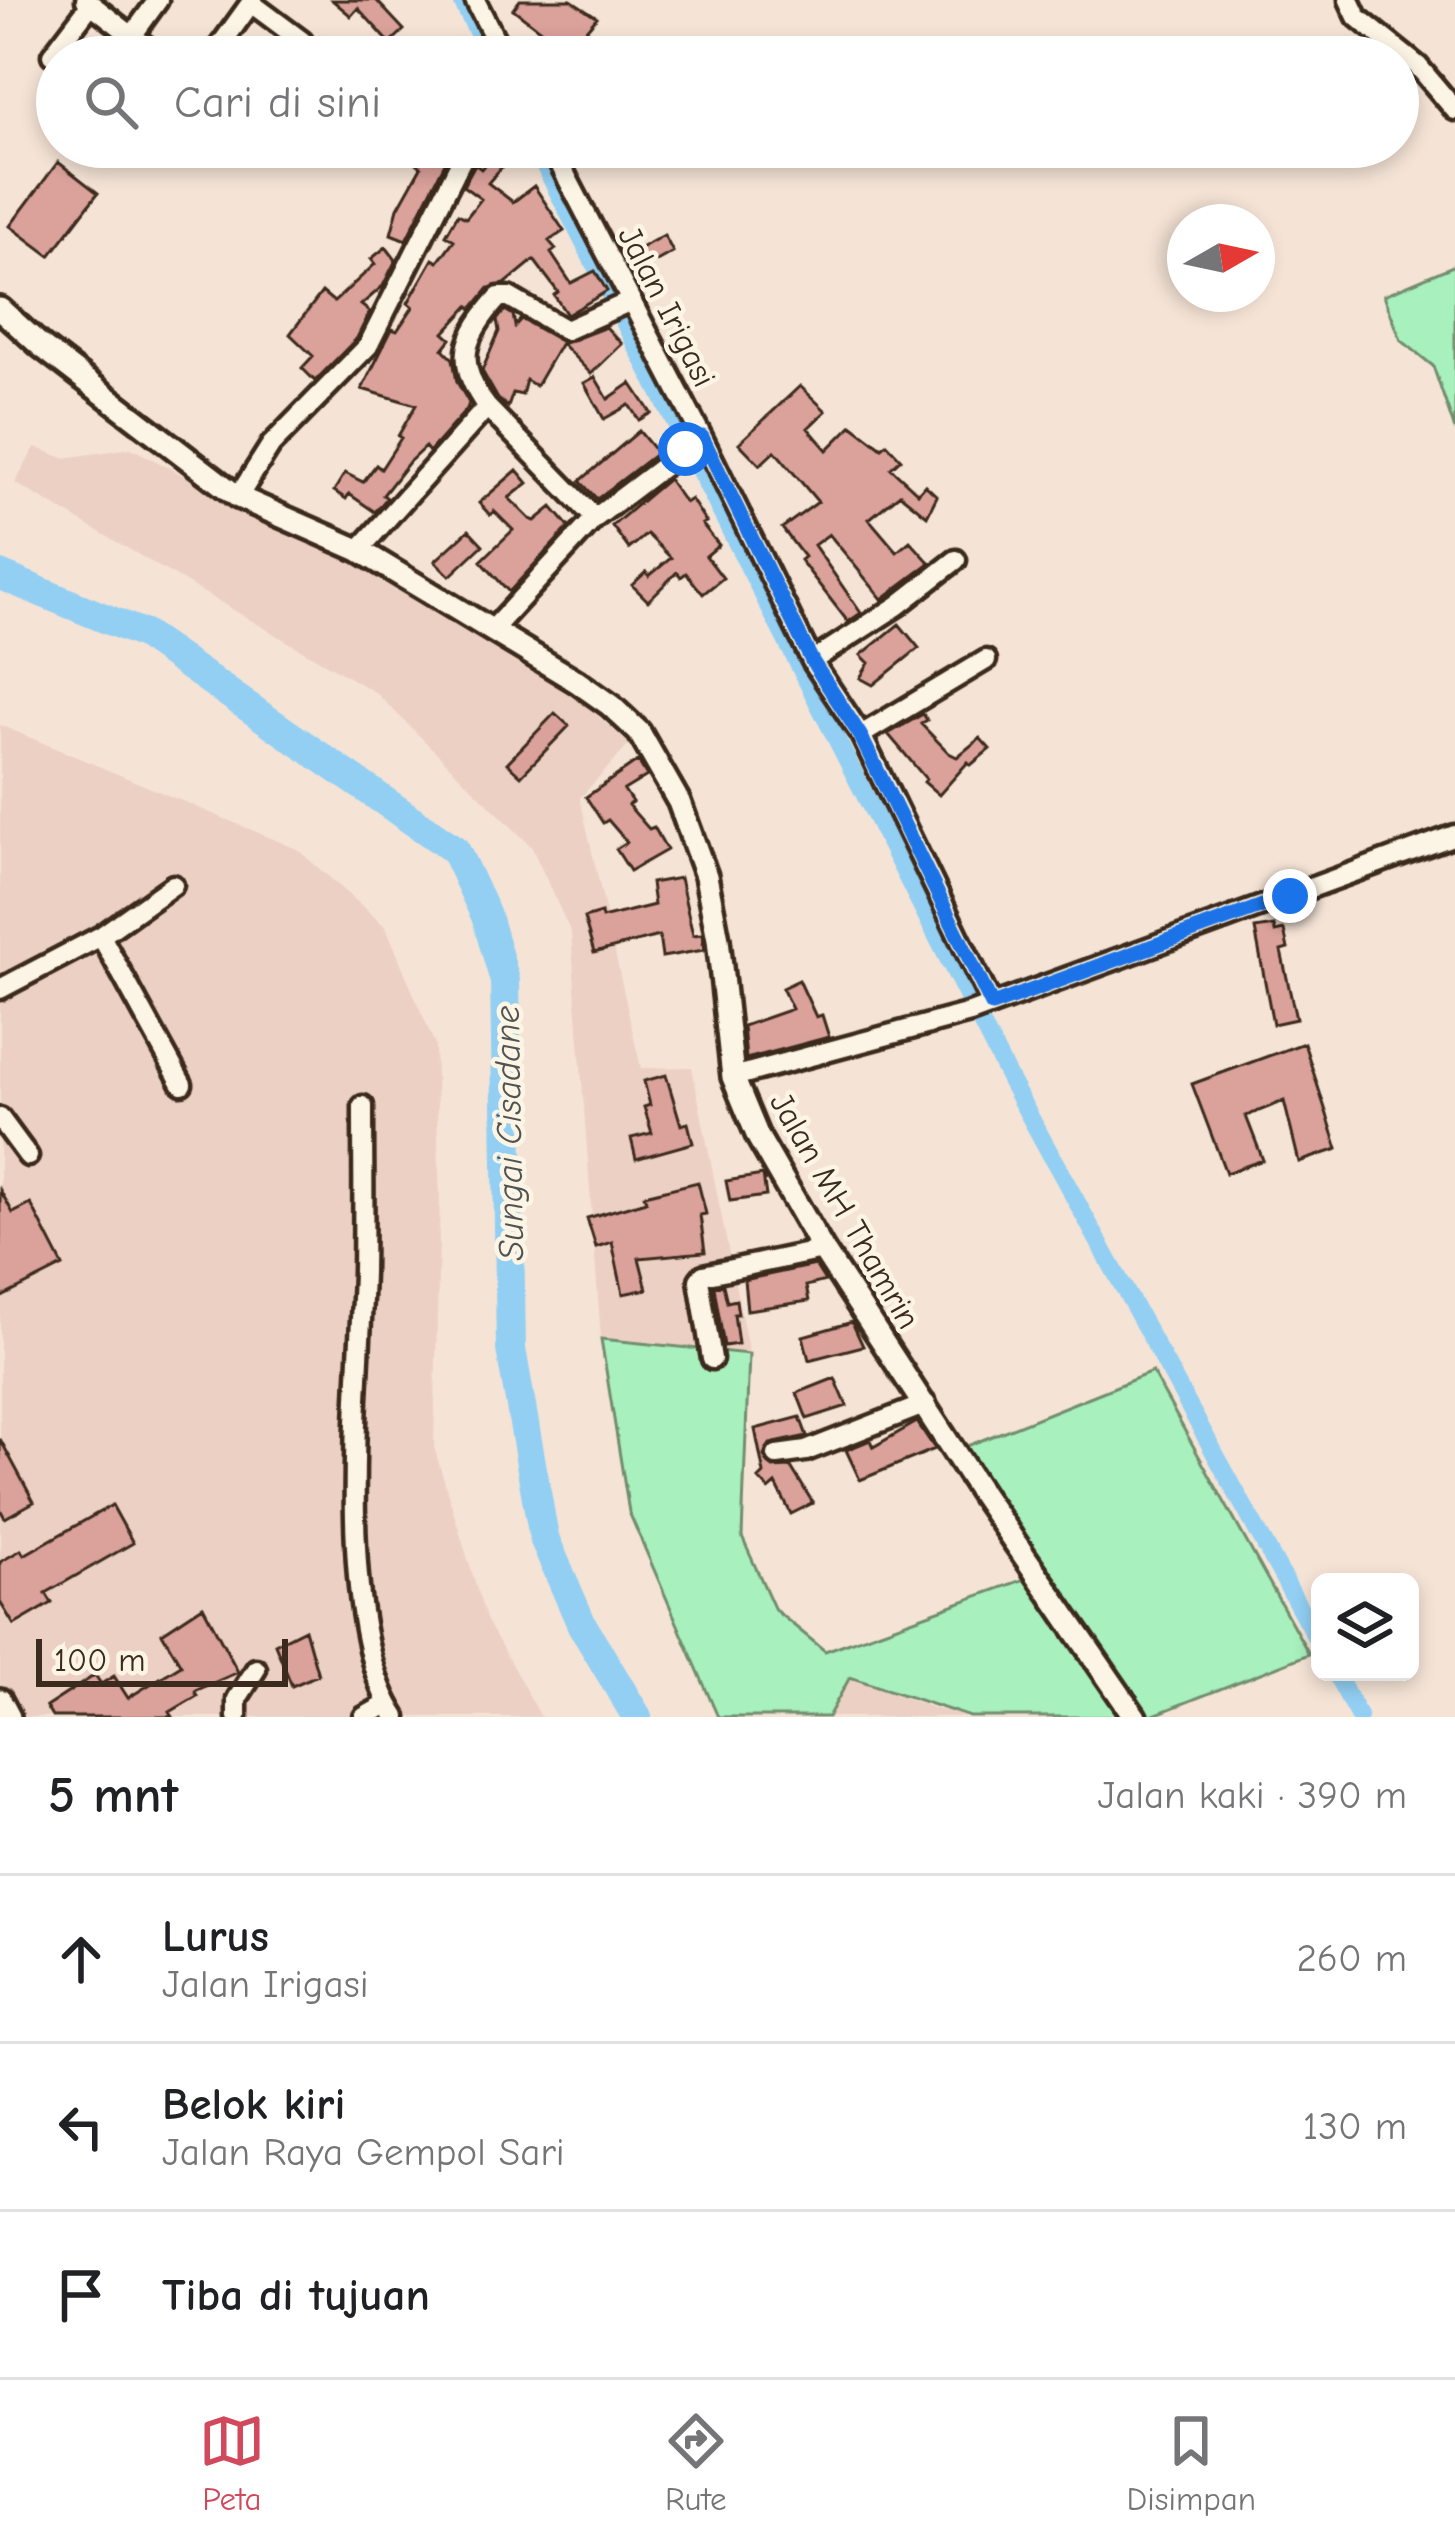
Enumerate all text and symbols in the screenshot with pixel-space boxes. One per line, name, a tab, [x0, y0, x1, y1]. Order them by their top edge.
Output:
search box	[36, 36, 1419, 168]
icon: search	[78, 69, 144, 135]
text: Cari di sini	[174, 76, 381, 128]
north arrow	[1167, 204, 1275, 312]
street label: Jalan Irigasi	[610, 220, 724, 393]
route start	[658, 422, 712, 476]
route end	[1263, 869, 1317, 923]
water label: Sungai Cisadane	[487, 1005, 532, 1261]
street label: Jalan MH Thamrin	[762, 1086, 928, 1335]
map controls	[1311, 1573, 1419, 1681]
button: layers	[1311, 1573, 1419, 1681]
scale bar	[36, 1633, 288, 1686]
text: 100 m	[54, 1641, 146, 1679]
text: 5 mnt	[48, 1766, 178, 1825]
text: Jalan kaki · 390 m	[1097, 1773, 1407, 1818]
text: Lurus	[162, 1910, 269, 1962]
icon: ahead	[48, 1926, 114, 1992]
text: 260 m	[1296, 1936, 1407, 1981]
text: Jalan Irigasi	[162, 1962, 369, 2007]
text: Belok kiri	[162, 2078, 345, 2130]
icon: left	[48, 2094, 114, 2160]
text: 130 m	[1303, 2104, 1407, 2149]
text: Jalan Raya Gempol Sari	[162, 2130, 565, 2175]
icon: arrive	[48, 2262, 114, 2328]
text: Tiba di tujuan	[162, 2269, 430, 2321]
tab: Peta	[199, 2408, 265, 2518]
tab: Rute	[663, 2408, 729, 2518]
tab: Disimpan	[1127, 2408, 1256, 2518]

